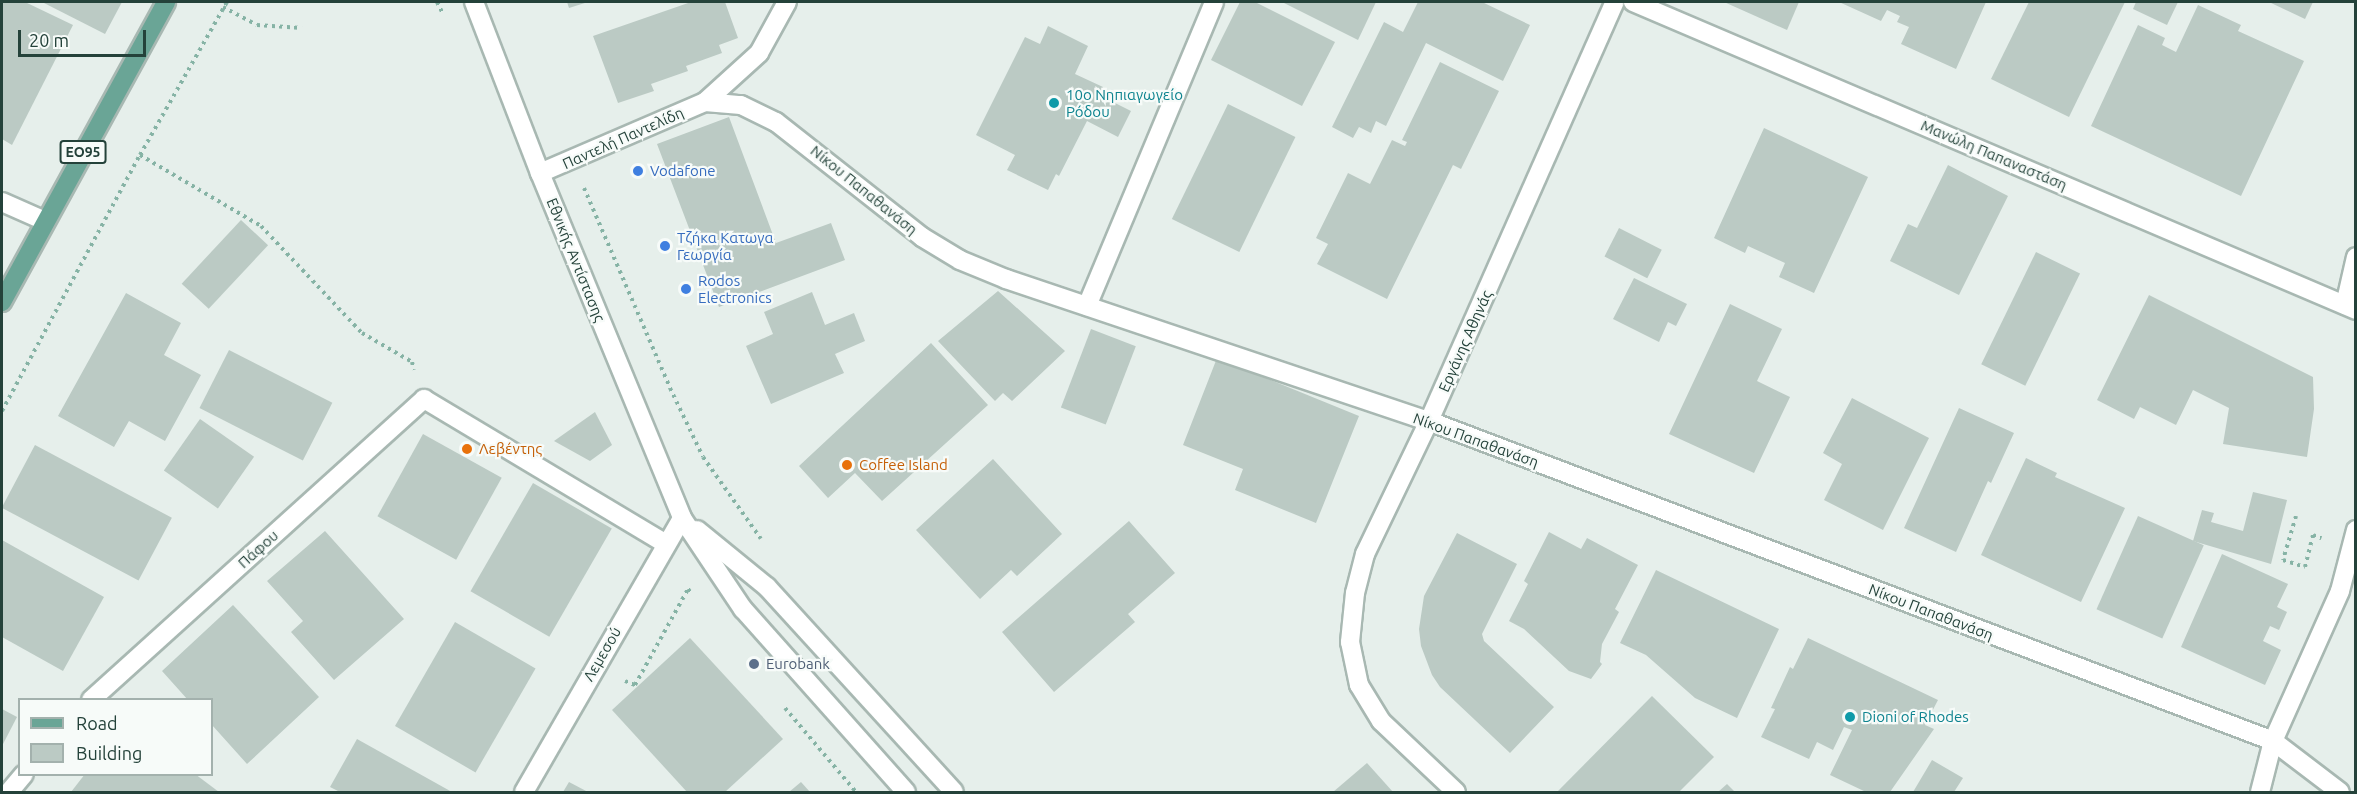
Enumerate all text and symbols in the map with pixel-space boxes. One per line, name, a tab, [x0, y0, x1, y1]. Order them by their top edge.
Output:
scale bar	[21, 18, 148, 56]
text: 20 m	[29, 30, 69, 50]
place label: 10ο Νηπιαγωγείο Ρόδου	[1066, 85, 1183, 120]
marker: 10ο Νηπιαγωγείο Ρόδου	[1047, 96, 1061, 110]
street label: Παντελή Παντελίδη	[560, 103, 686, 173]
street label: Μανώλη Παπαναστάση	[1918, 116, 2070, 194]
road number: ΕΟ95	[59, 141, 107, 163]
street label: Νίκου Παπαθανάση	[807, 141, 921, 239]
place label: Vodafone	[650, 162, 716, 180]
marker: Vodafone	[631, 164, 645, 178]
street label: Εθνικής Αντίστασης	[543, 195, 609, 325]
place label: Τζήκα Κατωγα Γεωργία	[677, 228, 774, 263]
marker: Τζήκα Κατωγα Γεωργία	[658, 239, 672, 253]
place label: Rodos Electronics	[698, 271, 772, 306]
marker: Rodos Electronics	[679, 282, 693, 296]
street label: Εργάνης Αθηνάς	[1435, 287, 1495, 395]
street label: Νίκου Παπαθανάση	[1411, 409, 1541, 471]
place label: Λεβέντης	[479, 440, 542, 458]
marker: Λεβέντης	[460, 442, 474, 456]
place label: Coffee Island	[859, 456, 948, 474]
marker: Coffee Island	[840, 458, 854, 472]
street label: Πάφου	[234, 526, 282, 572]
street label: Νίκου Παπαθανάση	[1866, 580, 1996, 644]
street label: Λεμεσού	[579, 624, 625, 684]
place label: Eurobank	[766, 655, 830, 673]
marker: Eurobank	[747, 657, 761, 671]
legend	[18, 698, 213, 776]
place label: Dioni of Rhodes	[1862, 708, 1969, 726]
marker: Dioni of Rhodes	[1843, 710, 1857, 724]
text: Road	[76, 713, 118, 733]
text: Building	[76, 743, 142, 763]

